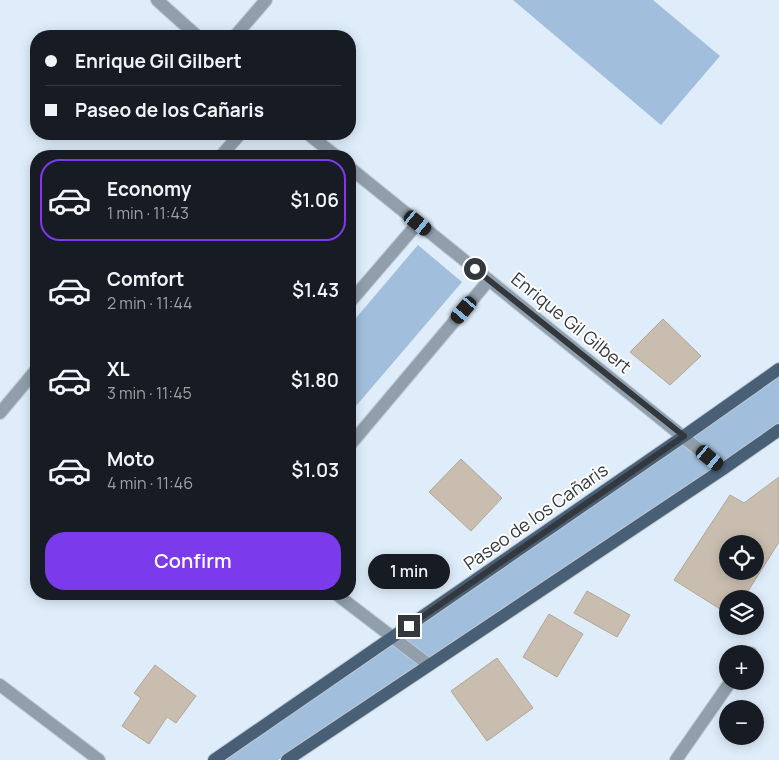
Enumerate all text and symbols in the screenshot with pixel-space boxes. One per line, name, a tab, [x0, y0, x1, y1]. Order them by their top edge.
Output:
text: Enrique Gil Gilbert	[75, 48, 242, 74]
text: Paseo de los Cañaris	[75, 97, 264, 123]
text: Economy	[107, 176, 191, 202]
icon: car	[47, 178, 92, 223]
text: $1.06	[291, 187, 339, 213]
text: 1 min · 11:43	[107, 202, 189, 224]
car	[401, 208, 434, 238]
route start	[464, 258, 486, 280]
text: Comfort	[107, 266, 184, 292]
street label: Enrique Gil Gilbert	[507, 266, 637, 378]
icon: car	[47, 268, 92, 313]
text: $1.43	[292, 277, 339, 303]
text: 2 min · 11:44	[107, 292, 192, 314]
car	[448, 294, 479, 326]
text: XL	[107, 356, 130, 382]
icon: car	[47, 358, 92, 403]
text: $1.80	[291, 367, 339, 393]
text: 3 min · 11:45	[107, 382, 192, 404]
car	[693, 443, 726, 473]
text: Moto	[107, 446, 154, 472]
icon: car	[47, 448, 92, 493]
text: $1.03	[292, 457, 339, 483]
street label: Paseo de los Cañaris	[459, 457, 612, 575]
text: 4 min · 11:46	[107, 472, 193, 494]
button: Confirm	[45, 532, 341, 590]
map controls	[719, 535, 764, 745]
button: locate	[719, 535, 764, 580]
callout: 1 min	[368, 554, 450, 588]
text: 1 min	[390, 560, 428, 582]
button: layers	[719, 590, 764, 635]
route end	[398, 615, 420, 637]
button: +	[719, 645, 764, 690]
button: −	[719, 700, 764, 745]

